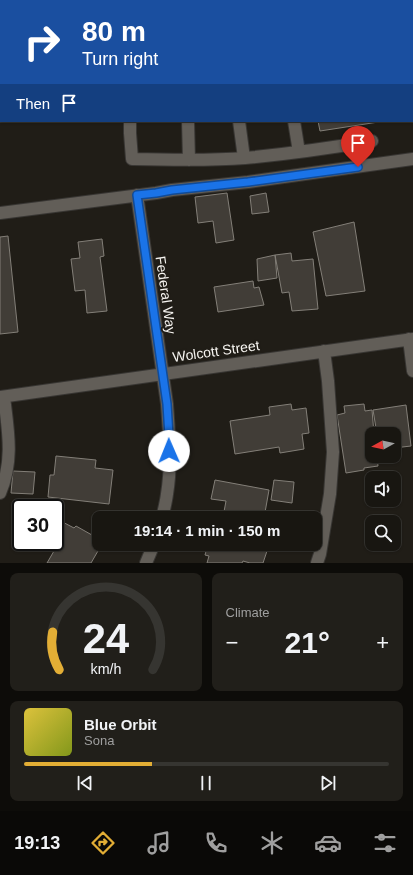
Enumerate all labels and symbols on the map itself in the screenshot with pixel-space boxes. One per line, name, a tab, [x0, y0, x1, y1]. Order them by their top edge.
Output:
pin	[341, 126, 375, 167]
street label: Federal Way	[153, 255, 179, 335]
street label: Wolcott Street	[171, 337, 261, 365]
north arrow	[365, 427, 401, 463]
position arrow	[148, 430, 190, 472]
speed limit sign: 30	[12, 499, 64, 551]

